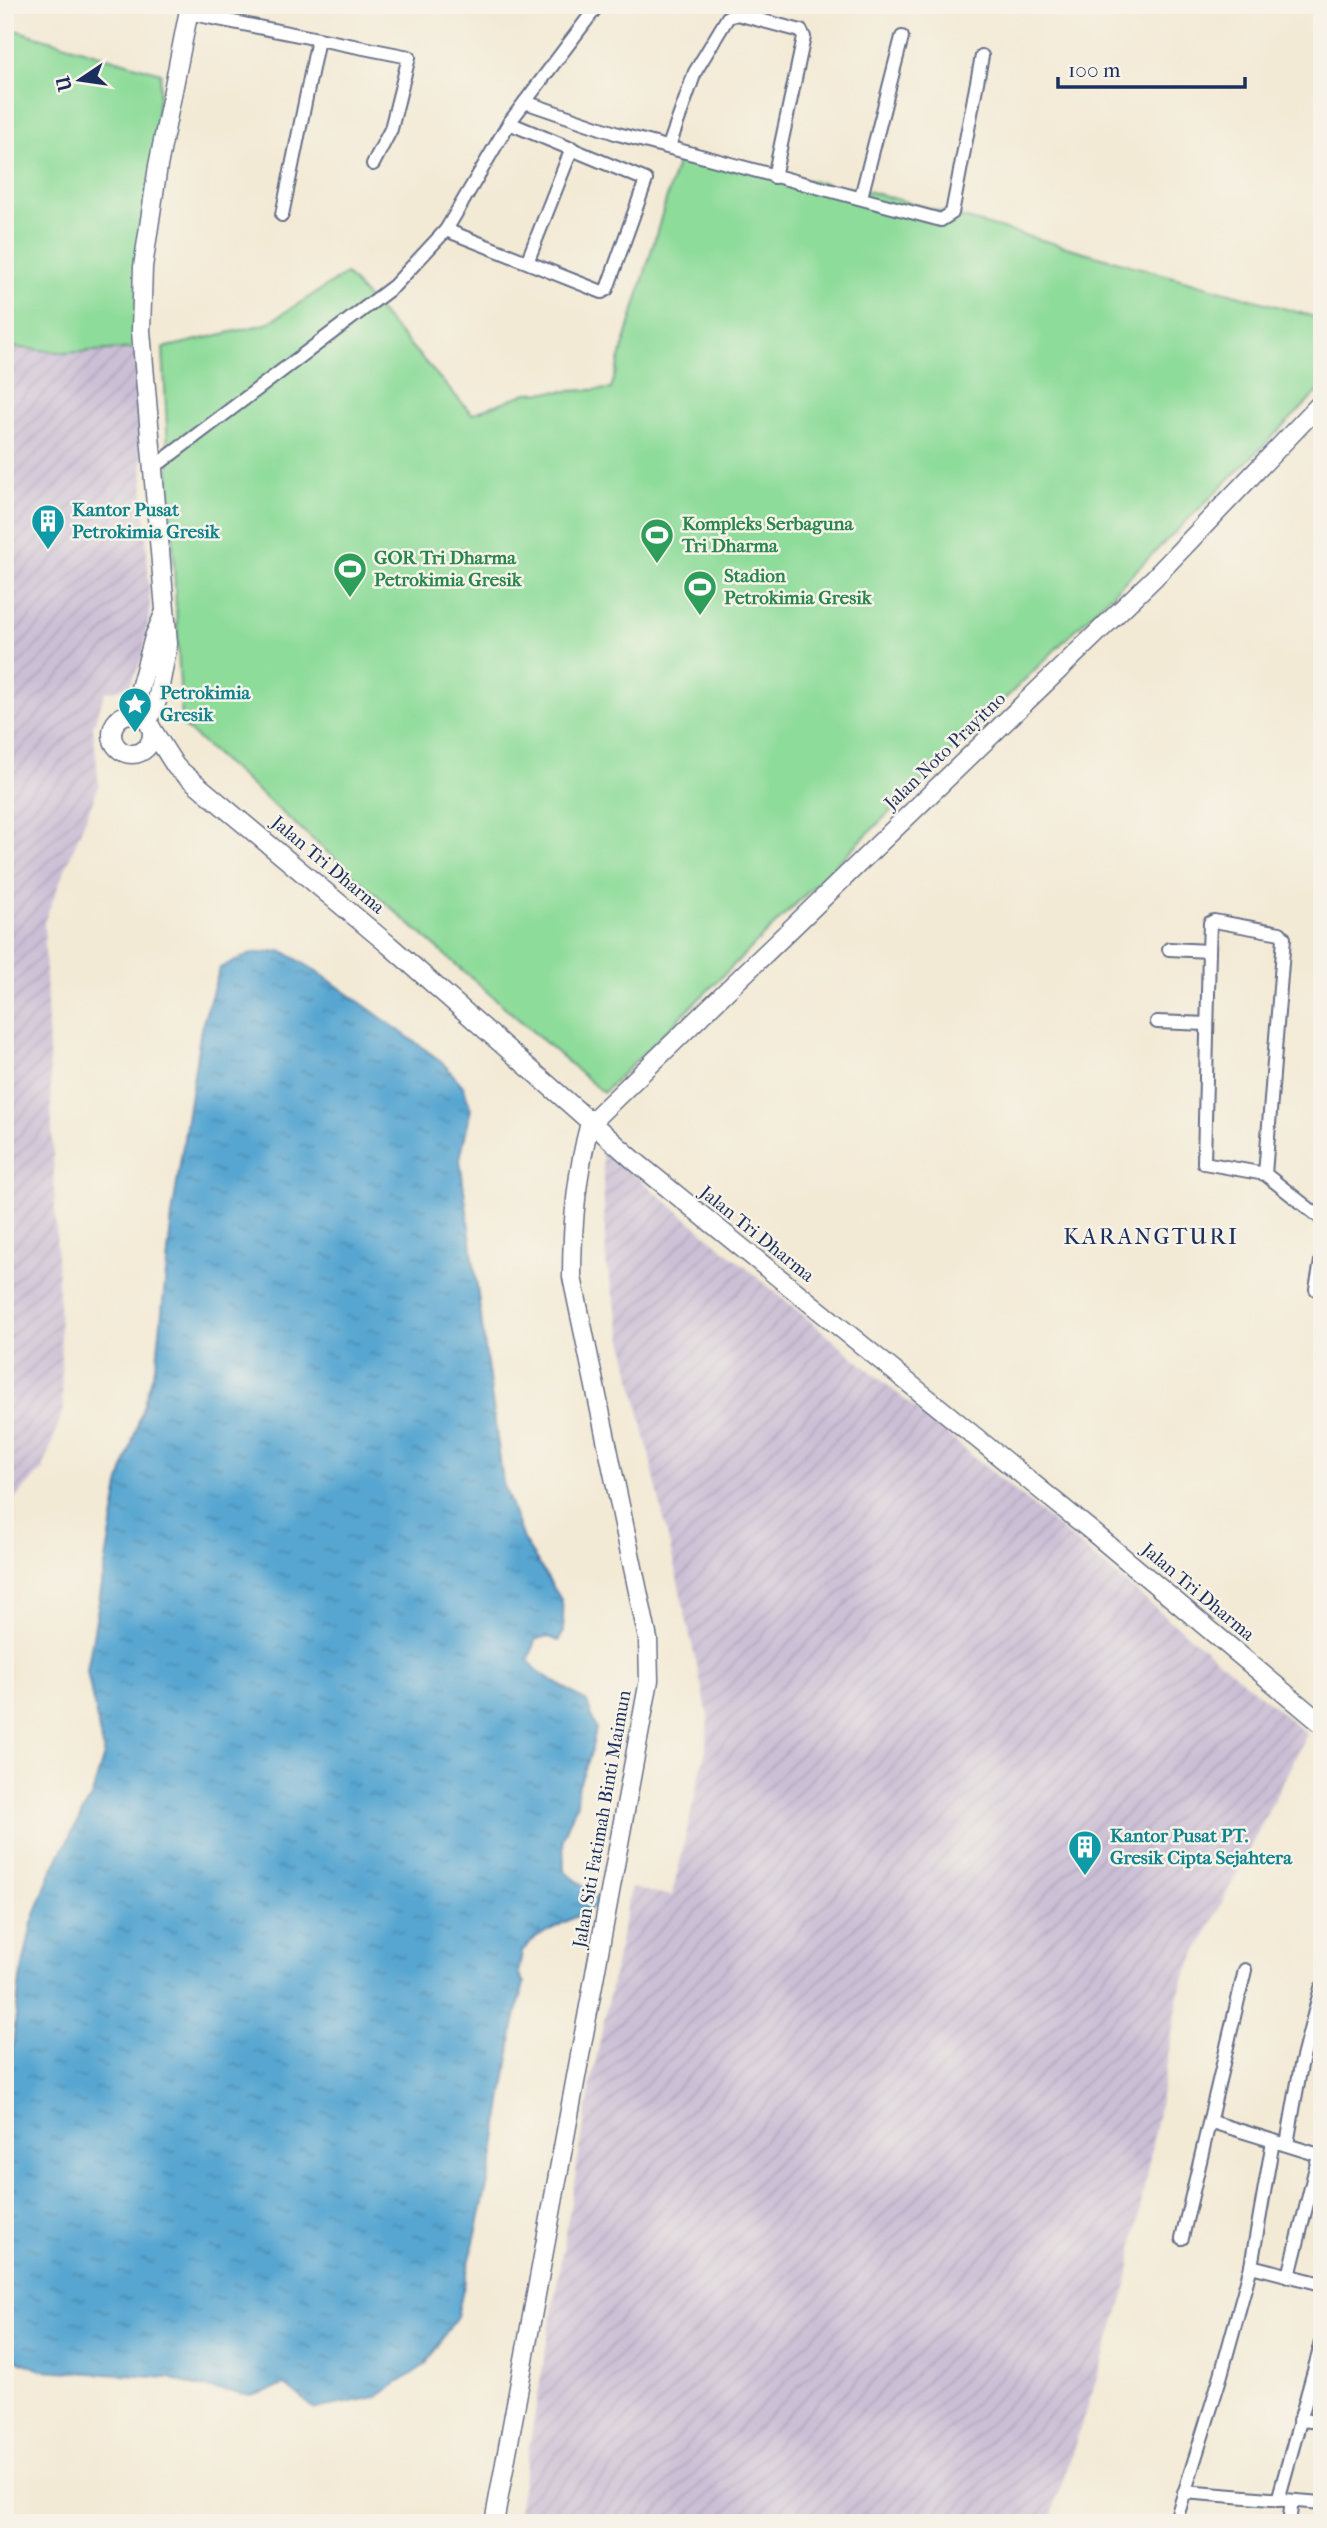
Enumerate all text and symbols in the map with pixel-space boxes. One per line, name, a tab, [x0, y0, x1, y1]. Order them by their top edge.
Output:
north arrow	[46, 46, 116, 116]
scale bar	[1058, 46, 1245, 90]
text: 100 m	[1068, 58, 1121, 82]
text: U	[52, 74, 77, 94]
place label: Kantor Pusat Petrokimia Gresik	[72, 499, 221, 543]
building icon: Kantor Pusat Petrokimia Gresik	[29, 502, 67, 551]
place label: Kompleks Serbaguna Tri Dharma	[681, 513, 854, 557]
sports icon: Kompleks Serbaguna Tri Dharma	[638, 516, 676, 565]
place label: GOR Tri Dharma Petrokimia Gresik	[374, 547, 523, 591]
sports icon: GOR Tri Dharma Petrokimia Gresik	[331, 550, 369, 599]
place label: Stadion Petrokimia Gresik	[724, 565, 873, 609]
sports icon: Stadion Petrokimia Gresik	[681, 568, 719, 617]
place label: Petrokimia Gresik	[160, 682, 252, 726]
place icon: Petrokimia Gresik	[116, 685, 154, 734]
street label: Jalan Noto Prayitno	[878, 687, 1010, 816]
street label: Jalan Tri Dharma	[266, 810, 389, 919]
street label: Jalan Tri Dharma	[694, 1180, 819, 1287]
district label: KARANGTURI	[1063, 1223, 1239, 1250]
street label: Jalan Tri Dharma	[1136, 1537, 1259, 1646]
street label: Jalan Siti Fatimah Binti Maimun	[568, 1688, 636, 1952]
place label: Kantor Pusat PT. Gresik Cipta Sejahtera	[1110, 1825, 1293, 1869]
building icon: Kantor Pusat PT. Gresik Cipta Sejahtera	[1066, 1828, 1104, 1877]

